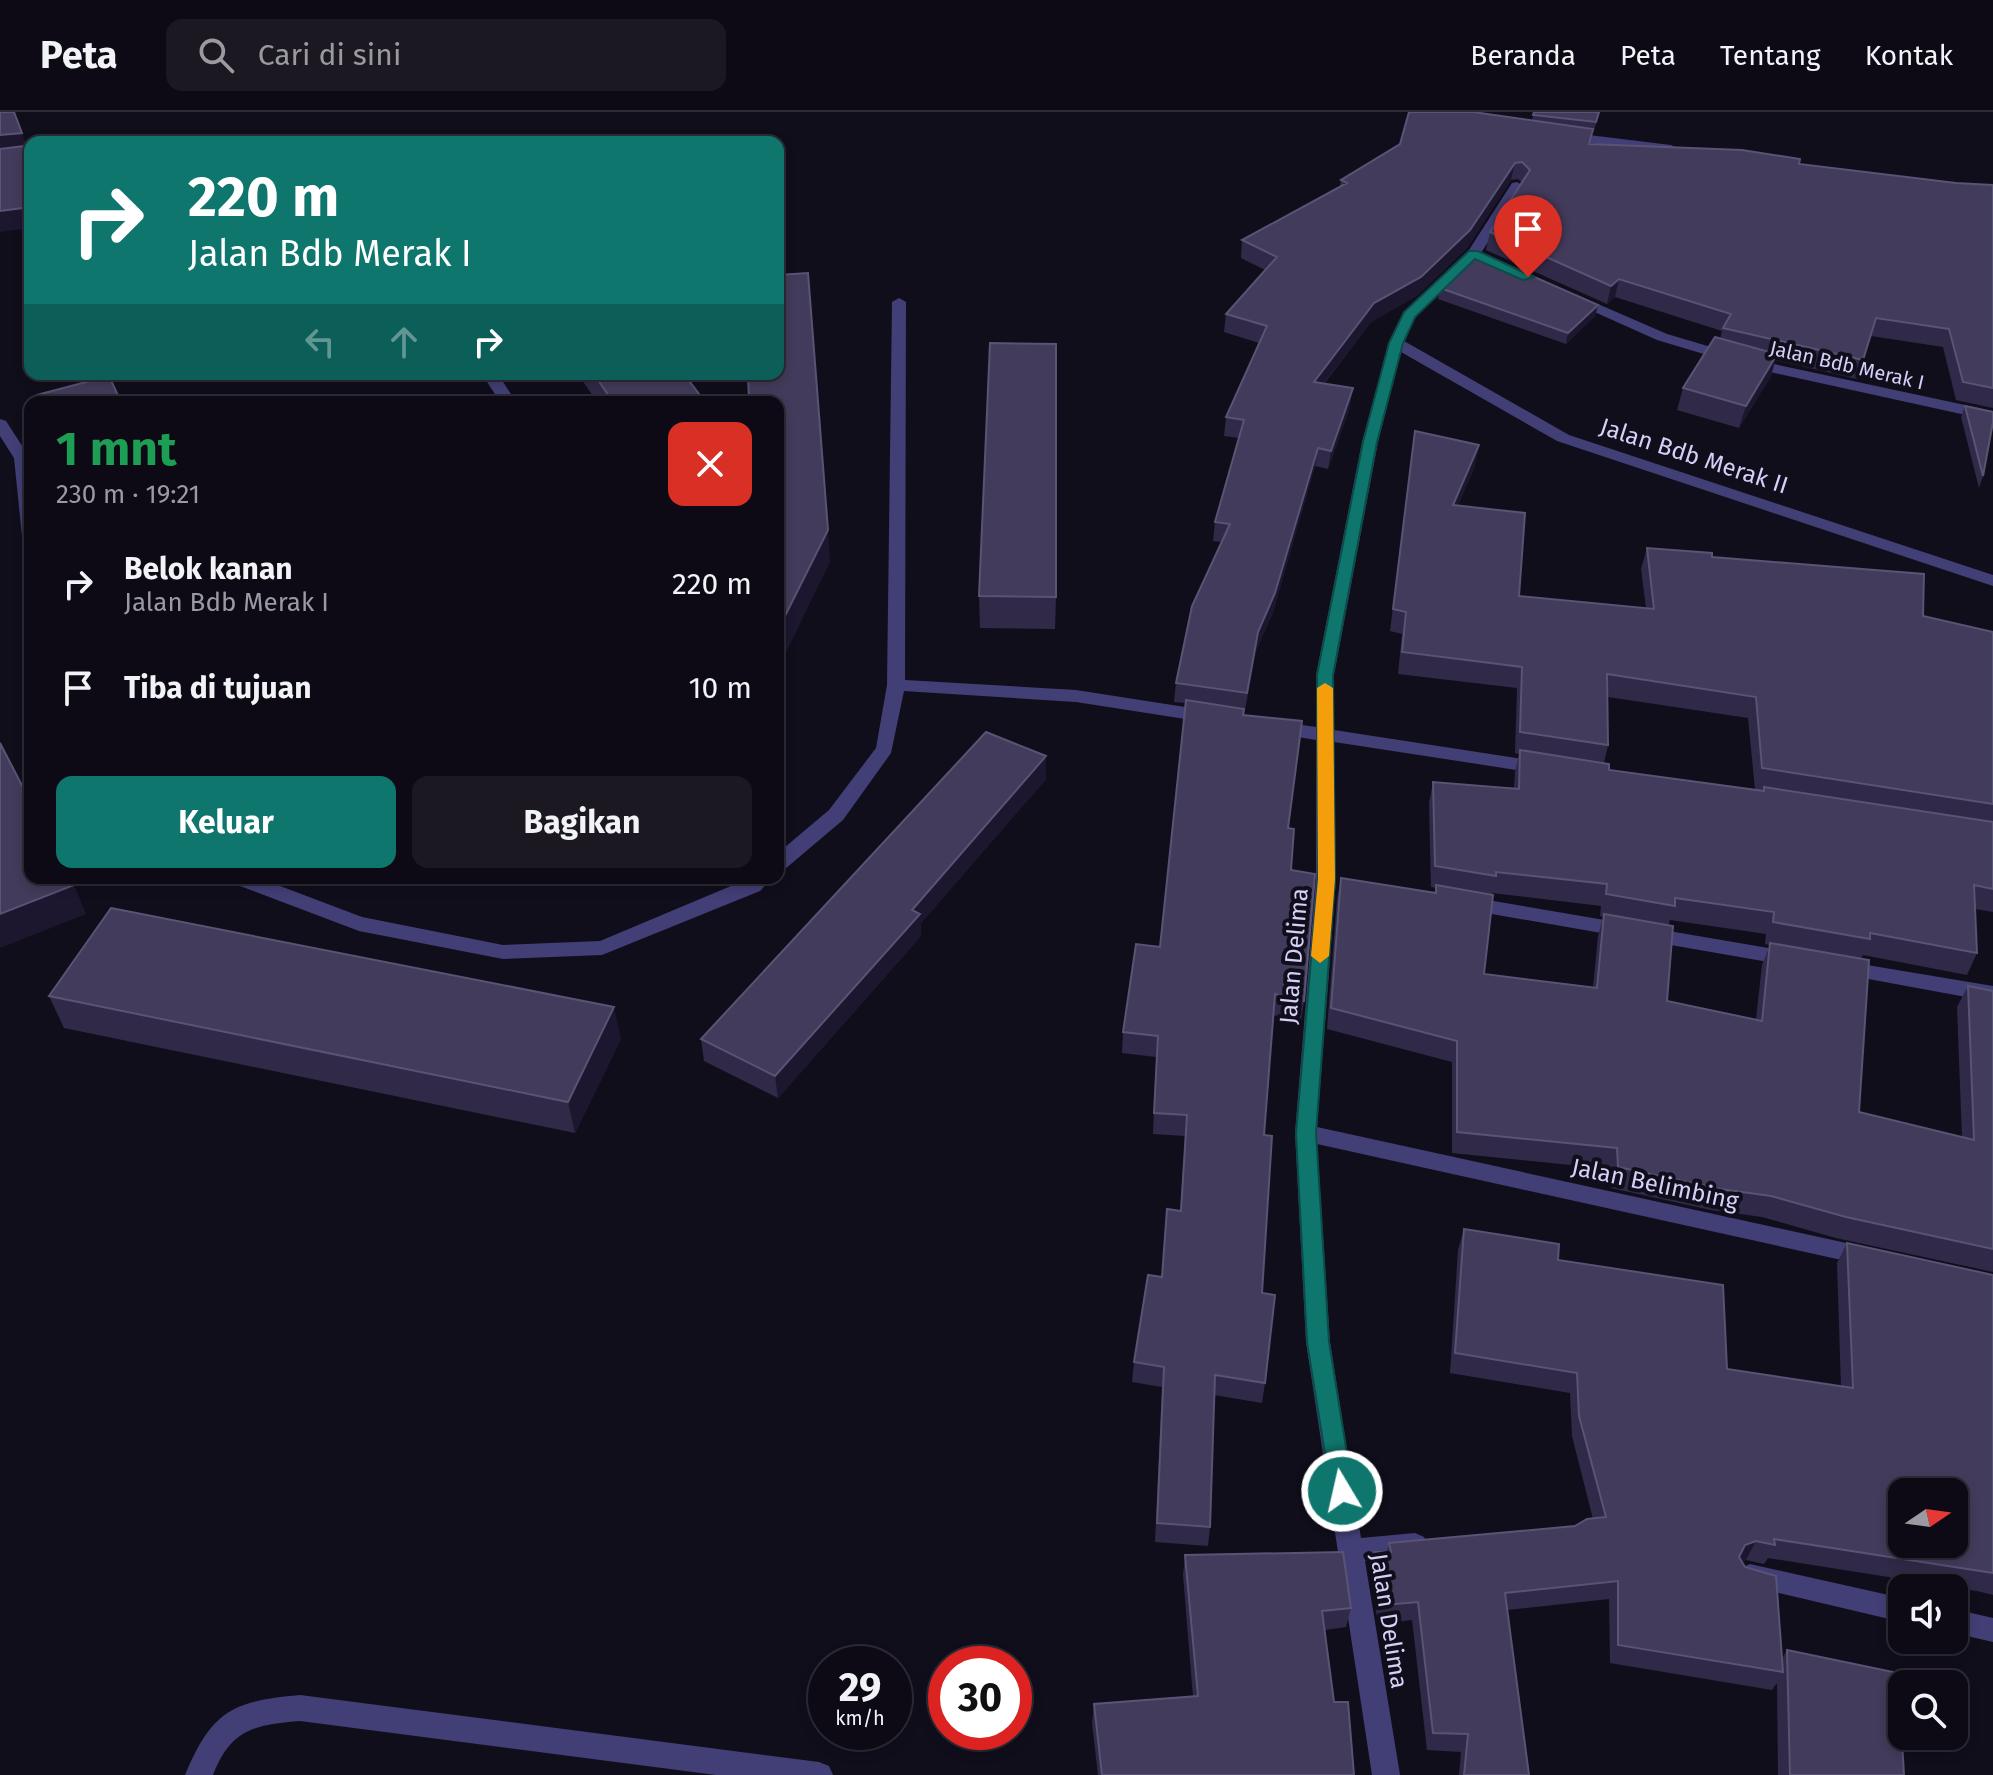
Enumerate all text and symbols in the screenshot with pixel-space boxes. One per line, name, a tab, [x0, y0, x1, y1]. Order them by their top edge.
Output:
search box	[166, 19, 726, 91]
text: Peta	[40, 32, 118, 78]
icon: search	[194, 33, 238, 77]
text: Cari di sini	[258, 37, 401, 73]
text: Beranda	[1470, 39, 1576, 72]
text: Peta	[1620, 39, 1676, 72]
text: Tentang	[1720, 39, 1821, 72]
text: Kontak	[1865, 39, 1953, 72]
text: 220 m	[188, 164, 339, 231]
icon: right	[56, 168, 160, 272]
pin	[1494, 195, 1562, 277]
icon: arrive	[1506, 207, 1550, 251]
text: Jalan Bdb Merak I	[188, 232, 472, 276]
icon: left	[298, 320, 342, 364]
icon: ahead	[382, 320, 426, 364]
icon: right	[466, 320, 510, 364]
street label: Jalan Bdb Merak I	[1768, 336, 1926, 394]
street label: Jalan Bdb Merak II	[1596, 412, 1792, 500]
text: 1 mnt	[56, 420, 176, 478]
button: close	[668, 422, 752, 506]
text: 230 m · 19:21	[56, 479, 200, 510]
text: Belok kanan	[124, 551, 293, 587]
icon: right	[56, 562, 100, 606]
text: 220 m	[672, 566, 752, 602]
text: Jalan Bdb Merak I	[124, 587, 329, 618]
icon: arrive	[56, 666, 100, 710]
text: Tiba di tujuan	[124, 670, 311, 706]
text: 10 m	[689, 670, 752, 706]
button: Keluar	[56, 776, 396, 868]
button: Bagikan	[412, 776, 752, 868]
street label: Jalan Delima	[1274, 887, 1314, 1025]
street label: Jalan Belimbing	[1569, 1153, 1742, 1215]
position arrow	[1300, 1449, 1384, 1533]
north arrow	[1888, 1478, 1968, 1558]
map controls	[1888, 1478, 1968, 1750]
street label: Jalan Delima	[1364, 1551, 1414, 1691]
button: sound	[1888, 1574, 1968, 1654]
speed limit sign: 30	[928, 1646, 1032, 1750]
text: 29	[839, 1664, 881, 1712]
button: search	[1888, 1670, 1968, 1750]
text: km/h	[835, 1706, 885, 1730]

